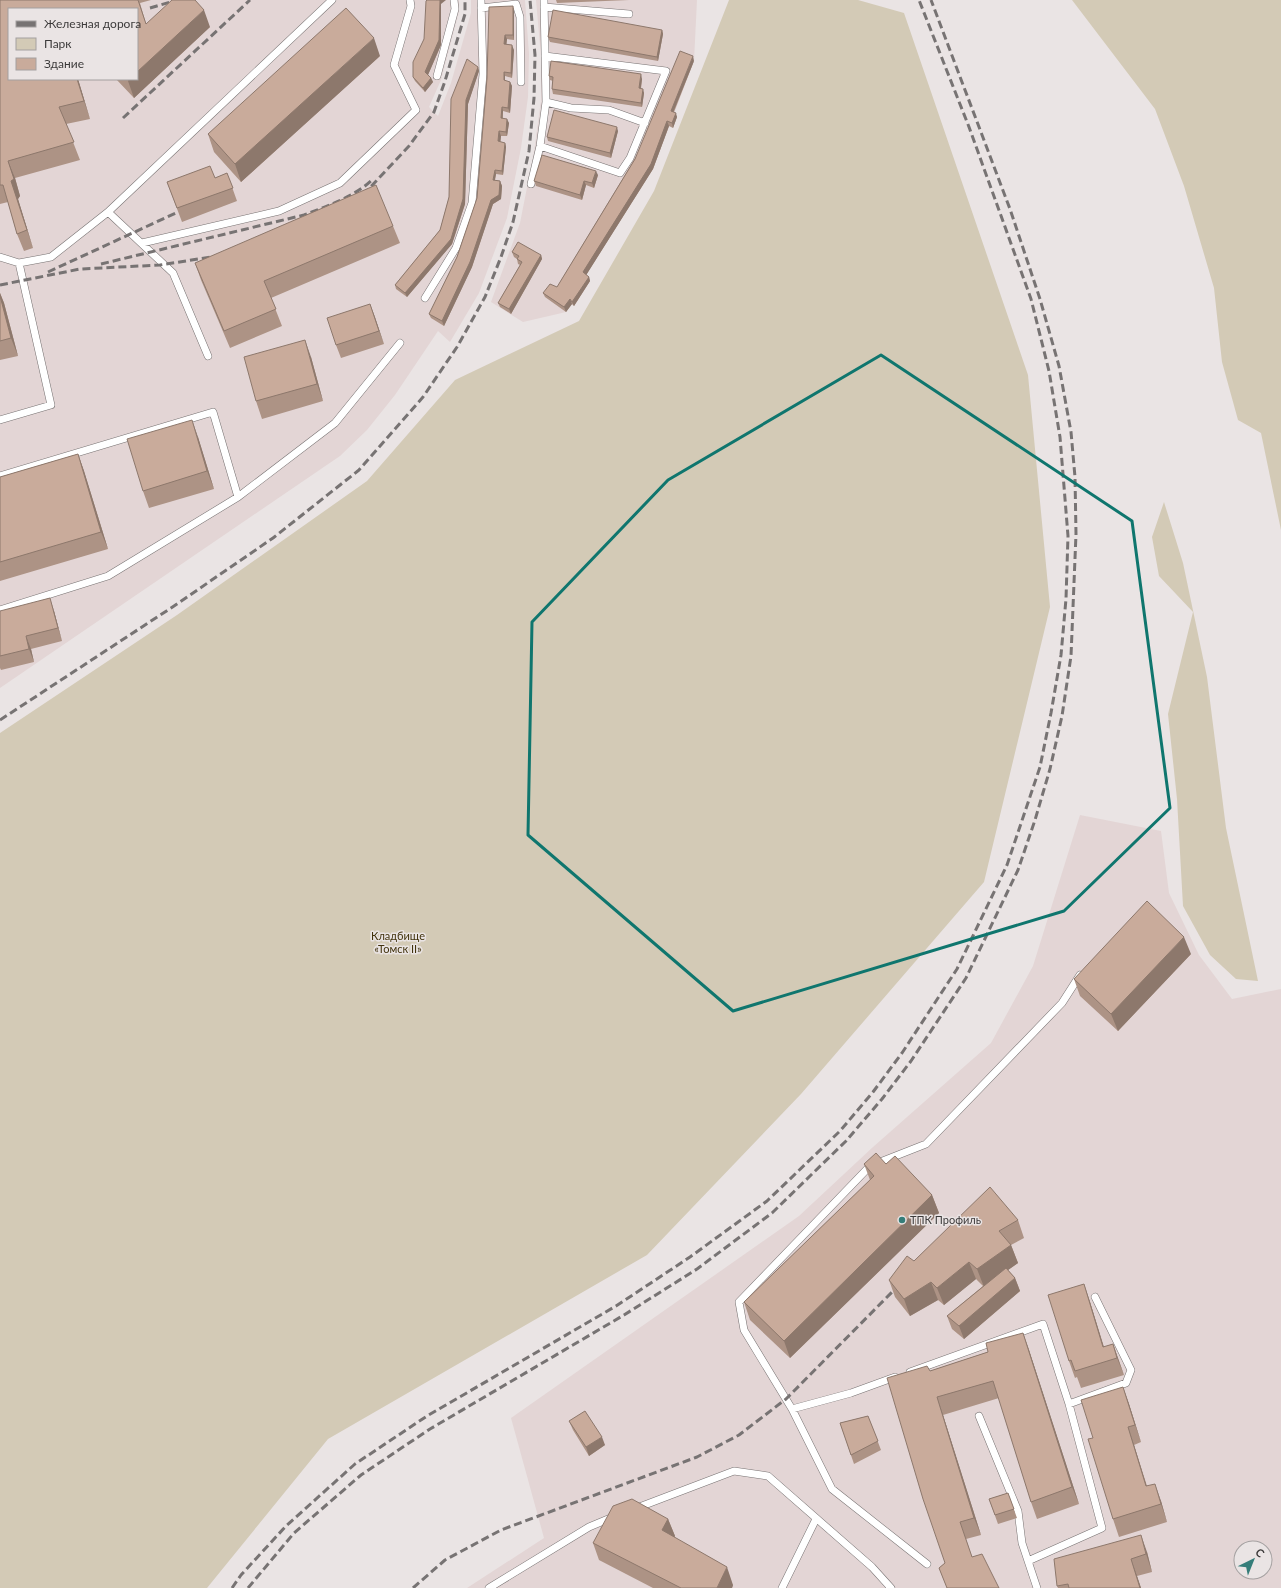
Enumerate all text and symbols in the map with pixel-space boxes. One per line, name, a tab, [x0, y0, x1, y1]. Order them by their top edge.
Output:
legend	[8, 8, 138, 80]
text: Железная дорога	[44, 16, 141, 31]
text: Парк	[44, 36, 72, 51]
text: Здание	[44, 56, 84, 71]
park label: Кладбище «Томск II»	[371, 929, 425, 955]
place label: ТПК Профиль	[910, 1213, 981, 1226]
marker: ТПК Профиль	[897, 1215, 907, 1225]
north arrow	[1233, 1540, 1273, 1580]
text: С	[1253, 1545, 1268, 1560]

